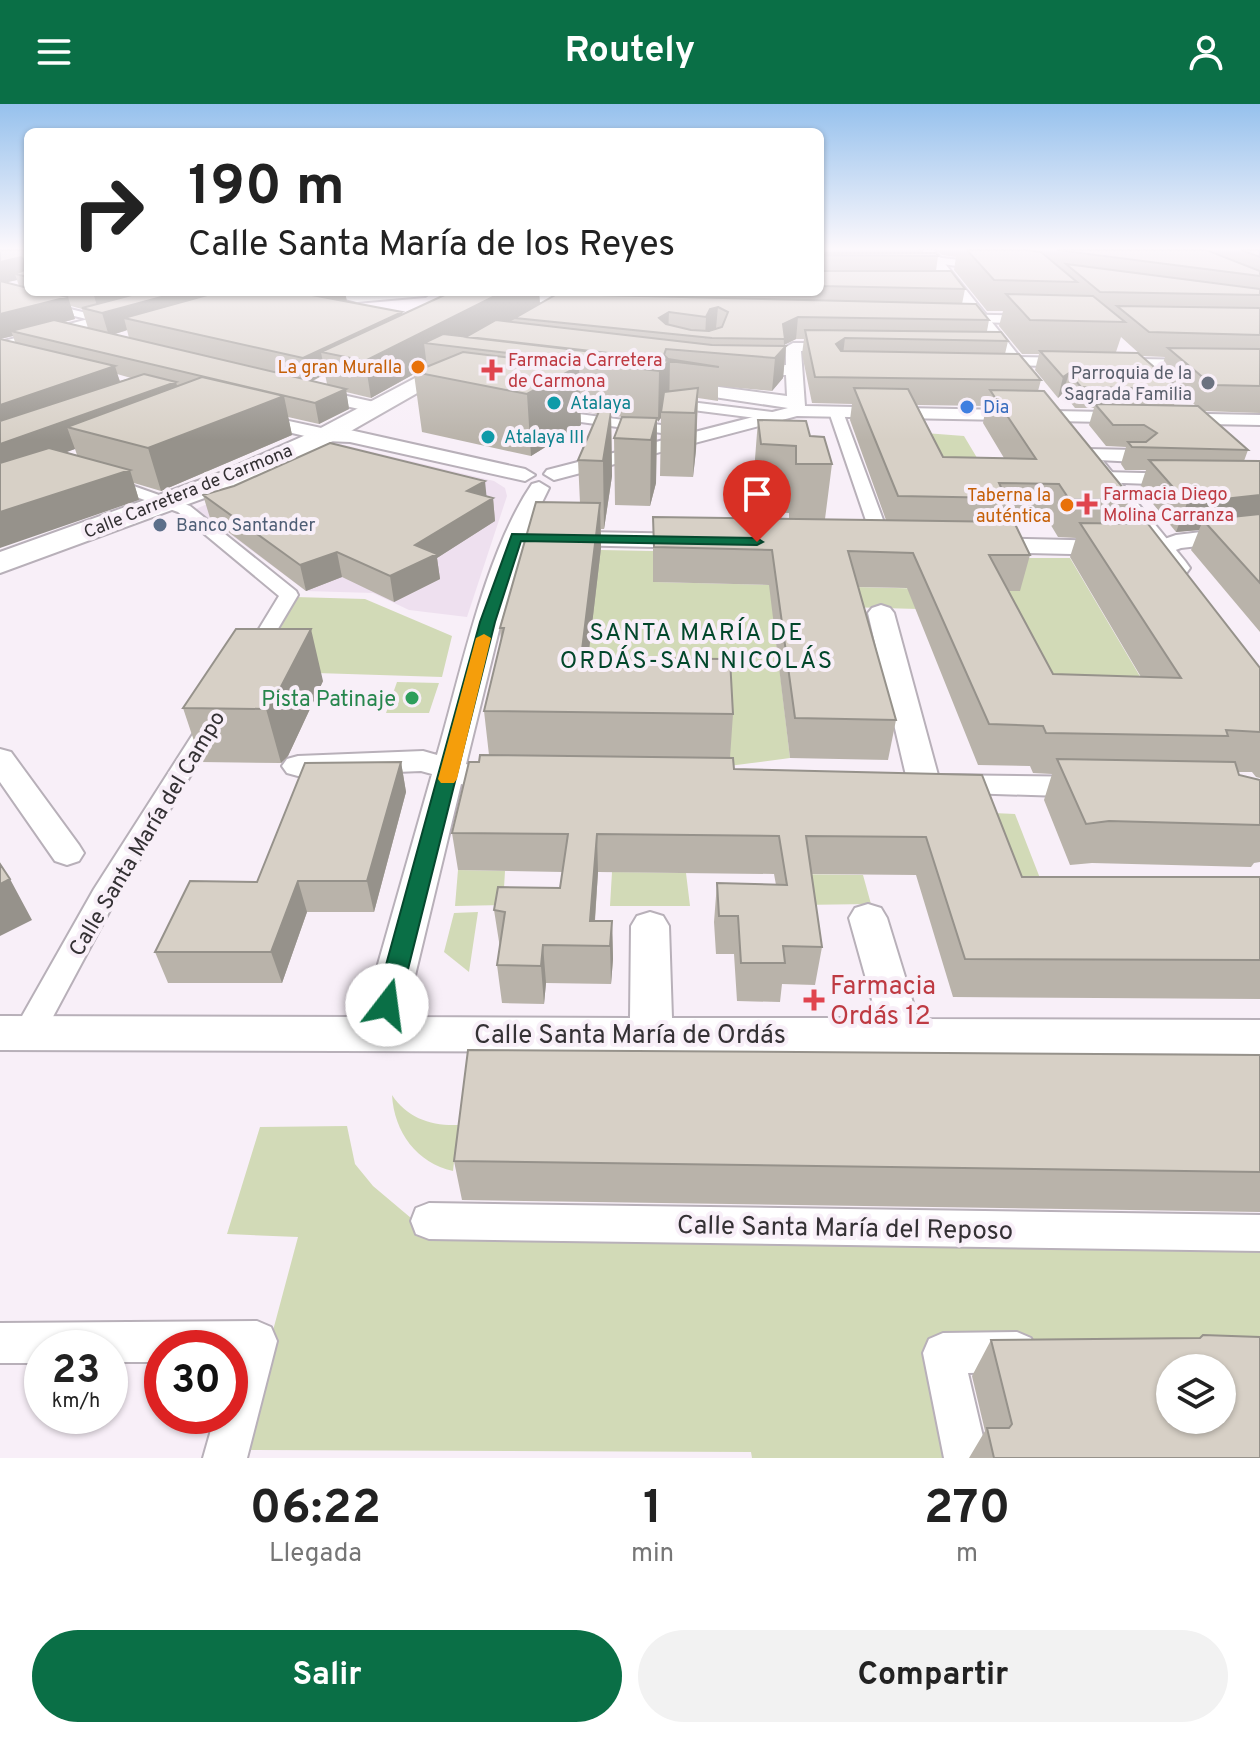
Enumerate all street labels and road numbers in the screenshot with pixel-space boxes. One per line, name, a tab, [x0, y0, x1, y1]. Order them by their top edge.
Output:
street label: Calle Carretera de Carmona	[81, 440, 296, 545]
street label: Calle Santa María del Campo	[64, 707, 232, 962]
street label: Calle Santa María de Ordás	[474, 1020, 786, 1053]
street label: Calle Santa María del Reposo	[677, 1210, 1013, 1249]

